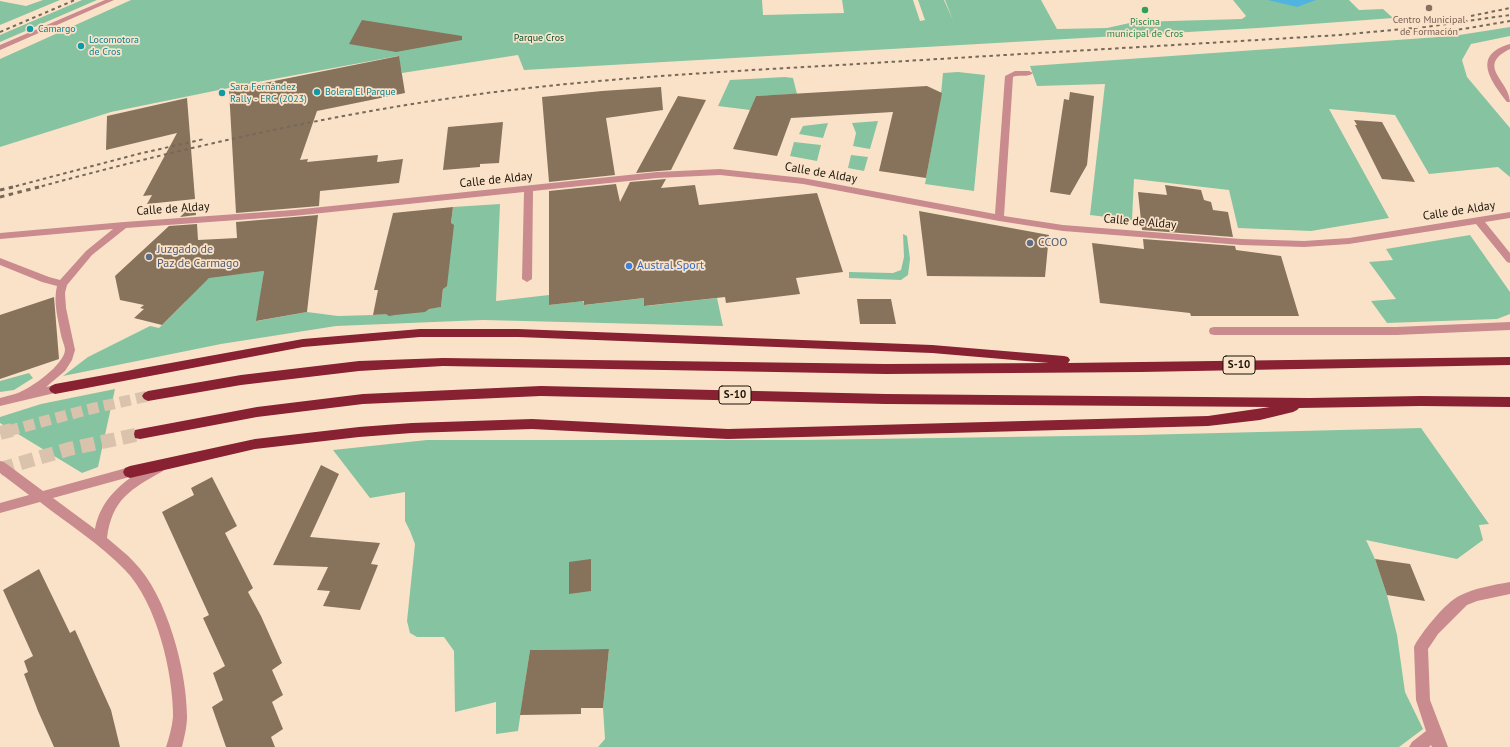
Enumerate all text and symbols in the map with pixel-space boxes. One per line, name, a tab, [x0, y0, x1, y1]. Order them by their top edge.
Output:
marker: Centro Municipal de Formación	[1424, 3, 1434, 13]
marker: Piscina municipal de Cros	[1140, 5, 1150, 15]
place label: Centro Municipal de Formación	[1393, 14, 1465, 38]
place label: Piscina municipal de Cros	[1107, 16, 1183, 40]
place label: Camargo	[38, 23, 76, 35]
marker: Camargo	[25, 24, 35, 34]
park label: Parque Cros	[514, 32, 564, 44]
place label: Locomotora de Cros	[89, 34, 139, 58]
marker: Locomotora de Cros	[76, 41, 86, 51]
place label: Sara Fernández Rally - ERC (2023)	[230, 81, 307, 104]
place label: Bolera El Parque	[325, 86, 396, 98]
marker: Bolera El Parque	[312, 87, 322, 97]
marker: Sara Fernández Rally - ERC (2023)	[217, 88, 227, 98]
street label: Calle de Alday	[784, 160, 858, 186]
street label: Calle de Alday	[459, 169, 533, 191]
street label: Calle de Alday	[1422, 198, 1496, 224]
street label: Calle de Alday	[136, 199, 210, 219]
street label: Calle de Alday	[1103, 212, 1177, 232]
place label: CCOO	[1038, 236, 1067, 250]
marker: CCOO	[1025, 238, 1035, 248]
place label: Juzgado de Paz de Carmago	[157, 243, 239, 271]
marker: Juzgado de Paz de Carmago	[144, 252, 154, 262]
place label: Austral Sport	[637, 259, 704, 273]
marker: Austral Sport	[624, 261, 634, 271]
road number: S-10	[1223, 356, 1255, 374]
road number: S-10	[719, 386, 751, 404]

